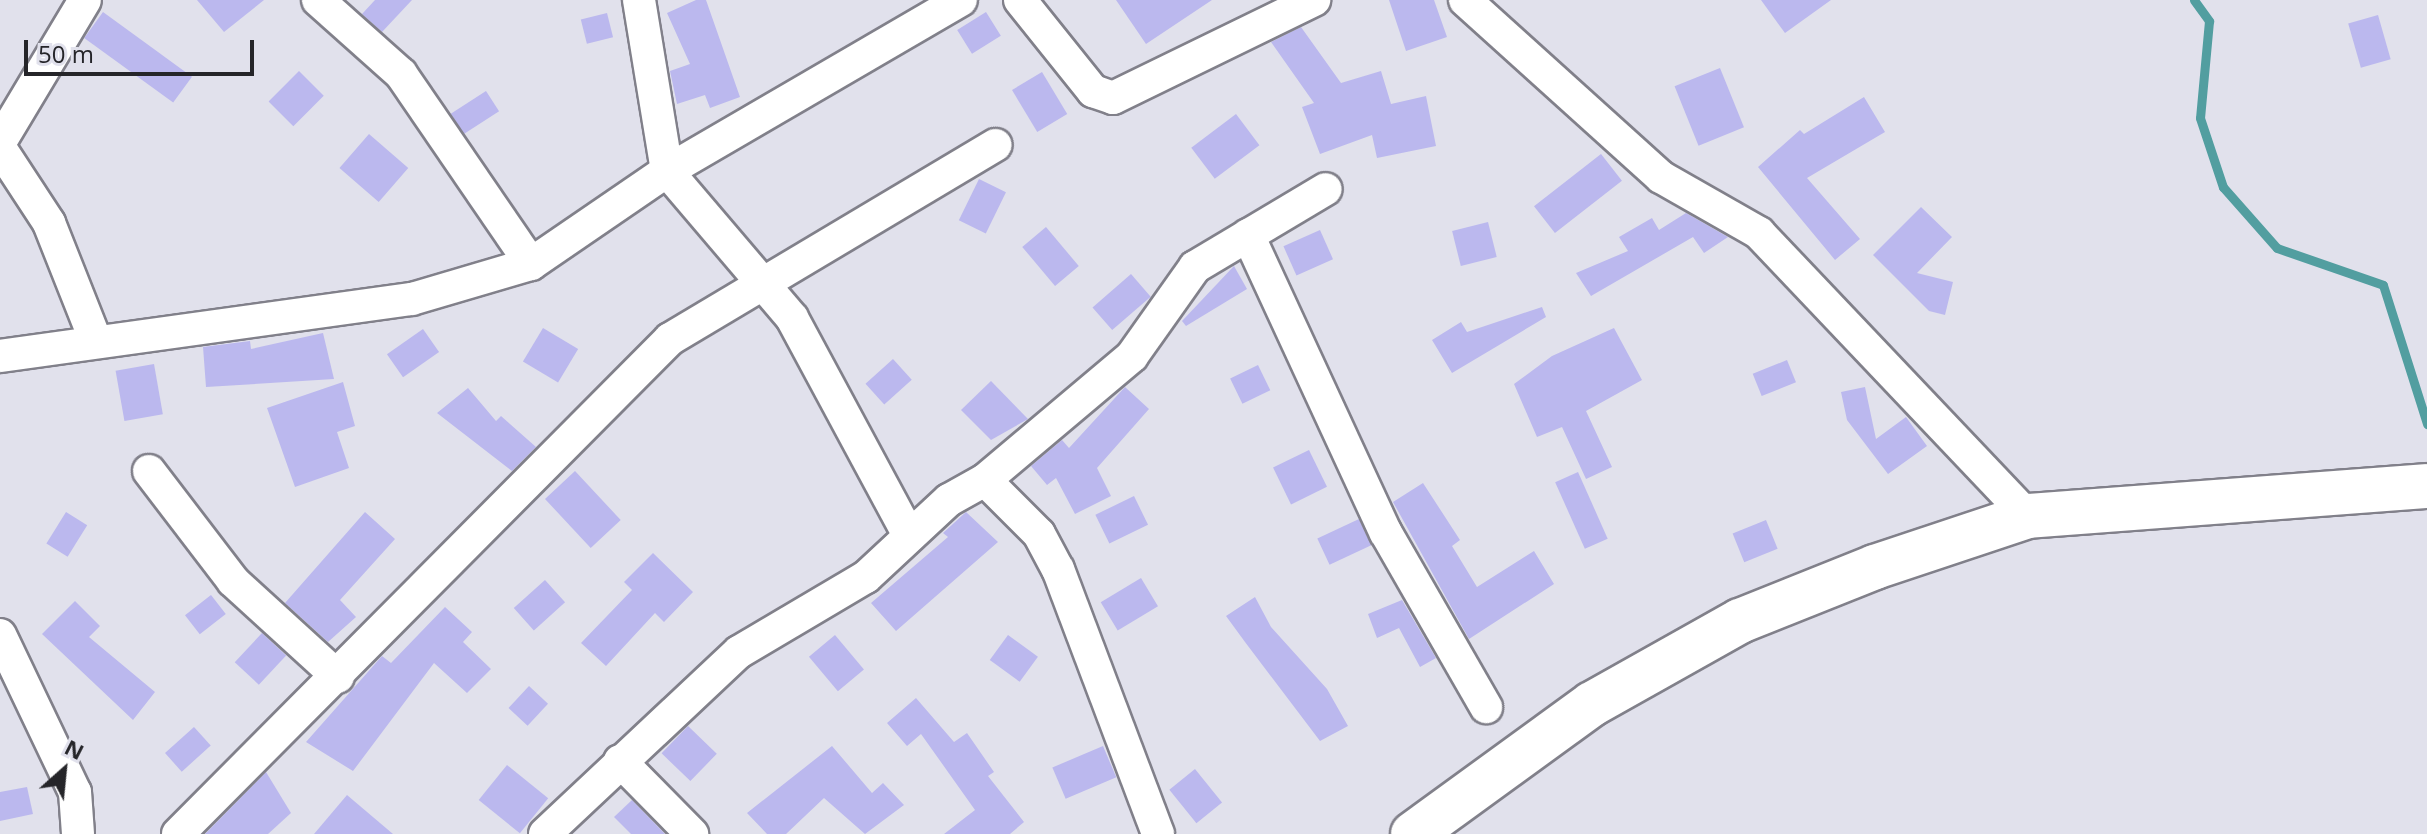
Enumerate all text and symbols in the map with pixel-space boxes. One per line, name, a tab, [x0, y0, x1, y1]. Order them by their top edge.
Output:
scale bar	[28, 24, 258, 74]
text: 50 m	[38, 37, 94, 70]
north arrow	[24, 730, 104, 810]
text: N	[60, 731, 90, 766]

